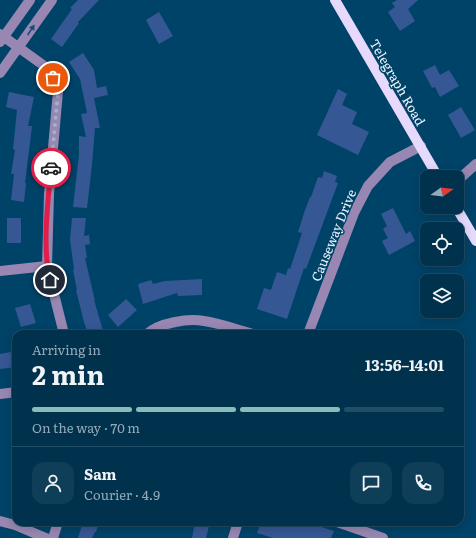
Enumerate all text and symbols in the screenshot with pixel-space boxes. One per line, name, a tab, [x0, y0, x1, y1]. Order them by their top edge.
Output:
one-way arrow	[27, 25, 35, 36]
street label: Telegraph Road	[366, 35, 431, 129]
pin	[36, 61, 70, 95]
icon: bag	[42, 67, 64, 89]
courier	[31, 148, 71, 188]
icon: car	[40, 157, 62, 179]
north arrow	[420, 170, 464, 214]
map controls	[420, 170, 464, 318]
street label: Causeway Drive	[306, 186, 360, 284]
button: locate	[420, 222, 464, 266]
pin	[33, 263, 67, 297]
icon: home	[39, 269, 61, 291]
button: layers	[420, 274, 464, 318]
text: Arriving in	[32, 340, 101, 359]
text: 13:56–14:01	[365, 353, 444, 376]
text: 2 min	[32, 354, 105, 393]
text: On the way · 70 m	[32, 418, 140, 437]
button: person	[32, 462, 74, 504]
text: Sam	[84, 462, 117, 485]
button: chat	[350, 462, 392, 504]
button: phone	[402, 462, 444, 504]
text: Courier · 4.9	[84, 485, 160, 504]

